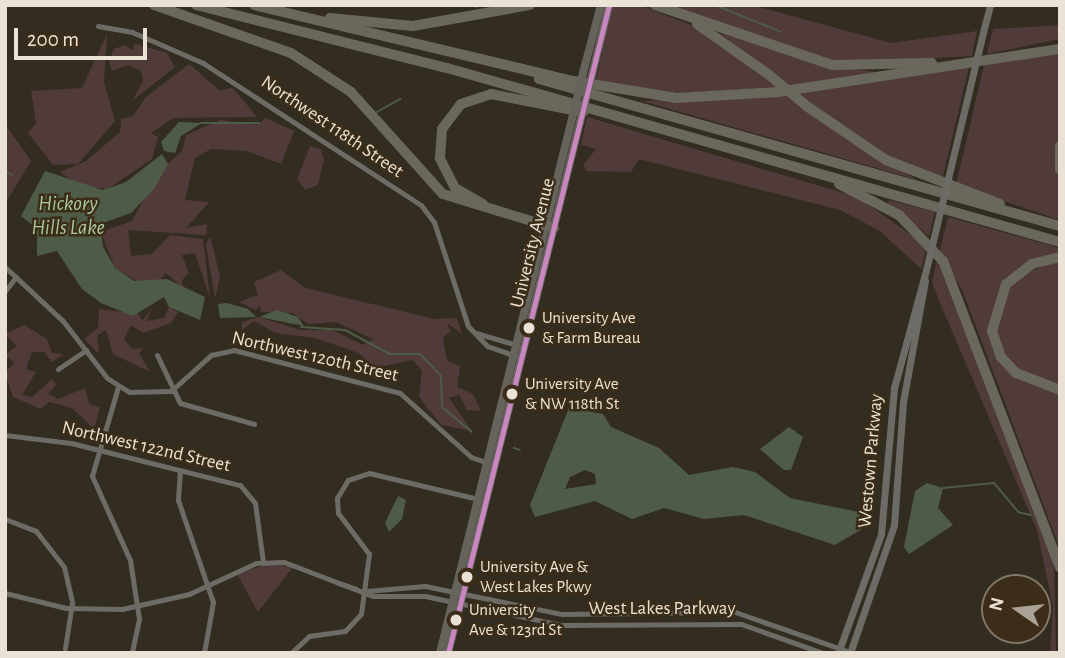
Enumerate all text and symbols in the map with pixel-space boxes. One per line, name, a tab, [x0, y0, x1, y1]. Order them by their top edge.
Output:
scale bar	[18, 14, 150, 58]
text: 200 m	[27, 29, 79, 50]
street label: Northwest 118th Street	[256, 71, 408, 183]
street label: University Avenue	[506, 176, 560, 310]
water label: Hickory Hills Lake	[31, 191, 105, 241]
place label: University Ave & Farm Bureau	[542, 308, 641, 348]
marker: University Ave & Farm Bureau	[522, 321, 536, 335]
street label: Northwest 120th Street	[230, 327, 400, 387]
place label: University Ave & NW 118th St	[525, 374, 619, 414]
marker: University Ave & NW 118th St	[505, 387, 519, 401]
street label: Westown Parkway	[854, 393, 888, 529]
street label: Northwest 122nd Street	[59, 417, 233, 477]
place label: University Ave & West Lakes Pkwy	[480, 557, 591, 597]
marker: University Ave & West Lakes Pkwy	[460, 570, 474, 584]
north arrow	[981, 574, 1051, 644]
text: N	[986, 596, 1008, 613]
street label: West Lakes Parkway	[588, 598, 736, 620]
place label: University Ave & 123rd St	[469, 600, 562, 640]
marker: University Ave & 123rd St	[449, 613, 463, 627]

